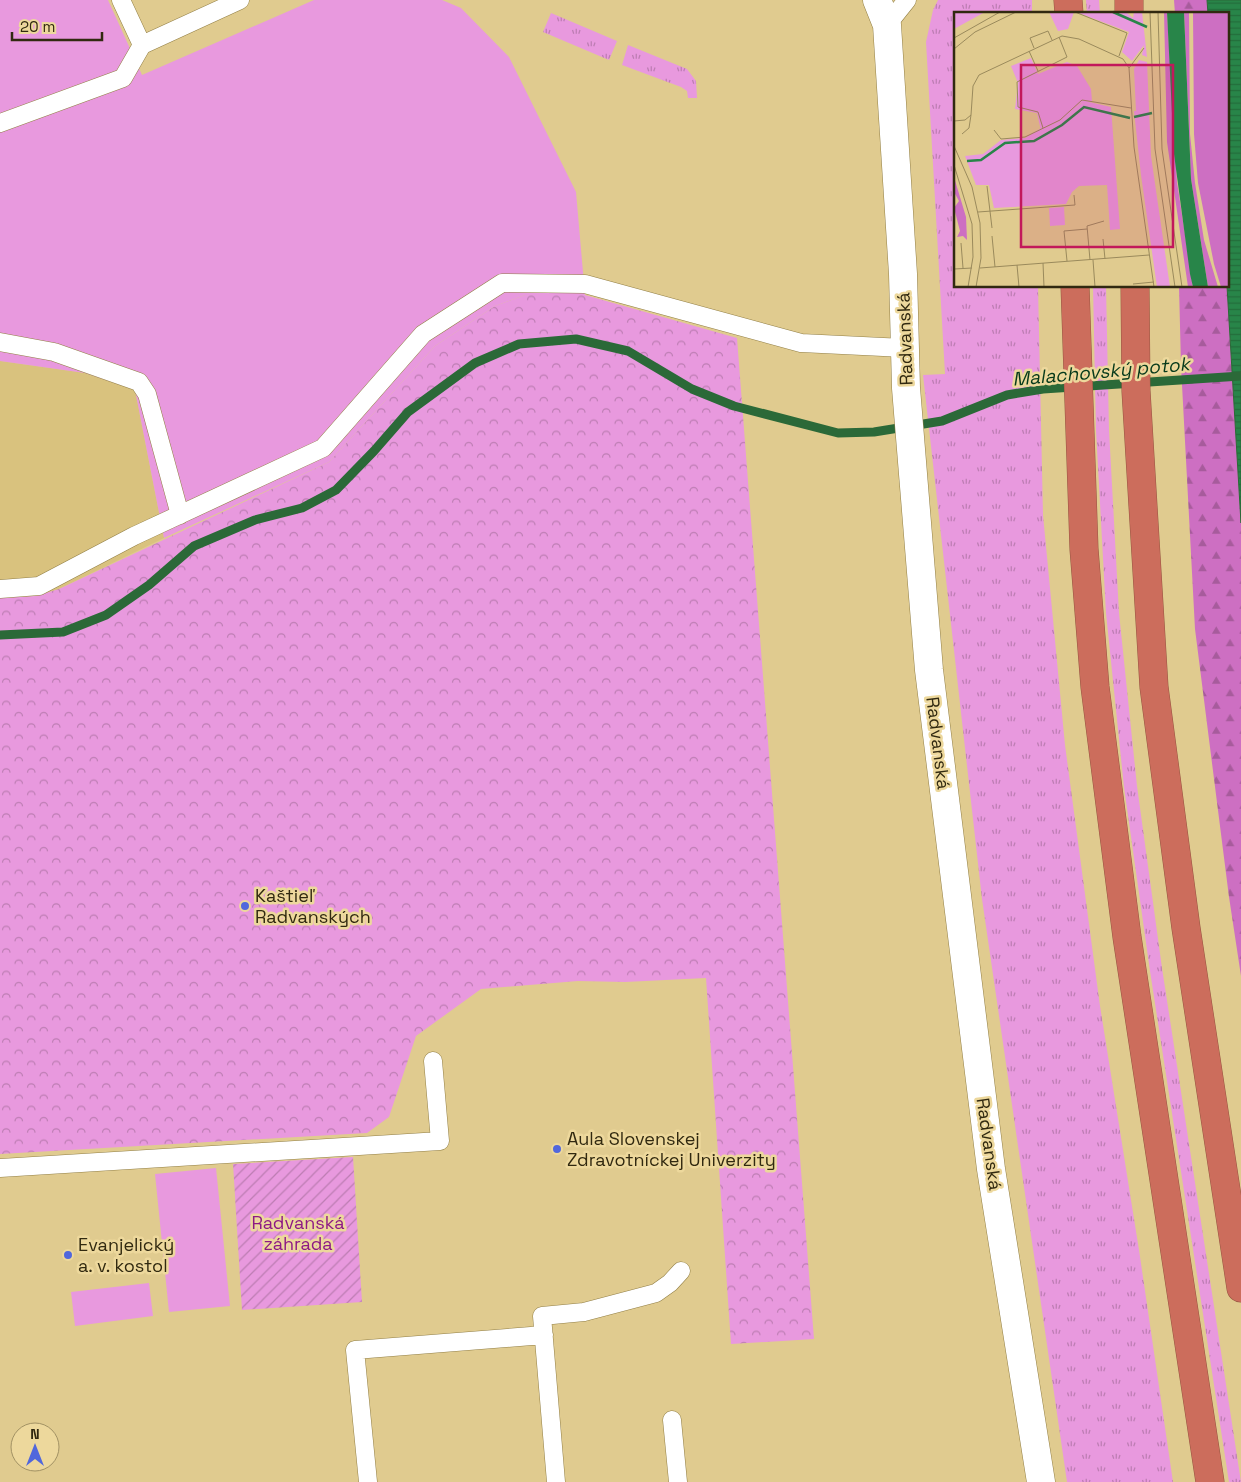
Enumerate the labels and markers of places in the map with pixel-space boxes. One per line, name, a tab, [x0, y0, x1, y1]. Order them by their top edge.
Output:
place label: Kaštieľ Radvanských	[255, 884, 371, 928]
marker: Kaštieľ Radvanských	[239, 900, 251, 912]
place label: Aula Slovenskej Zdravotníckej Univerzity	[567, 1127, 776, 1171]
marker: Aula Slovenskej Zdravotníckej Univerzity	[551, 1143, 563, 1155]
place label: Evanjelický a. v. kostol	[78, 1233, 174, 1277]
marker: Evanjelický a. v. kostol	[62, 1249, 74, 1261]

